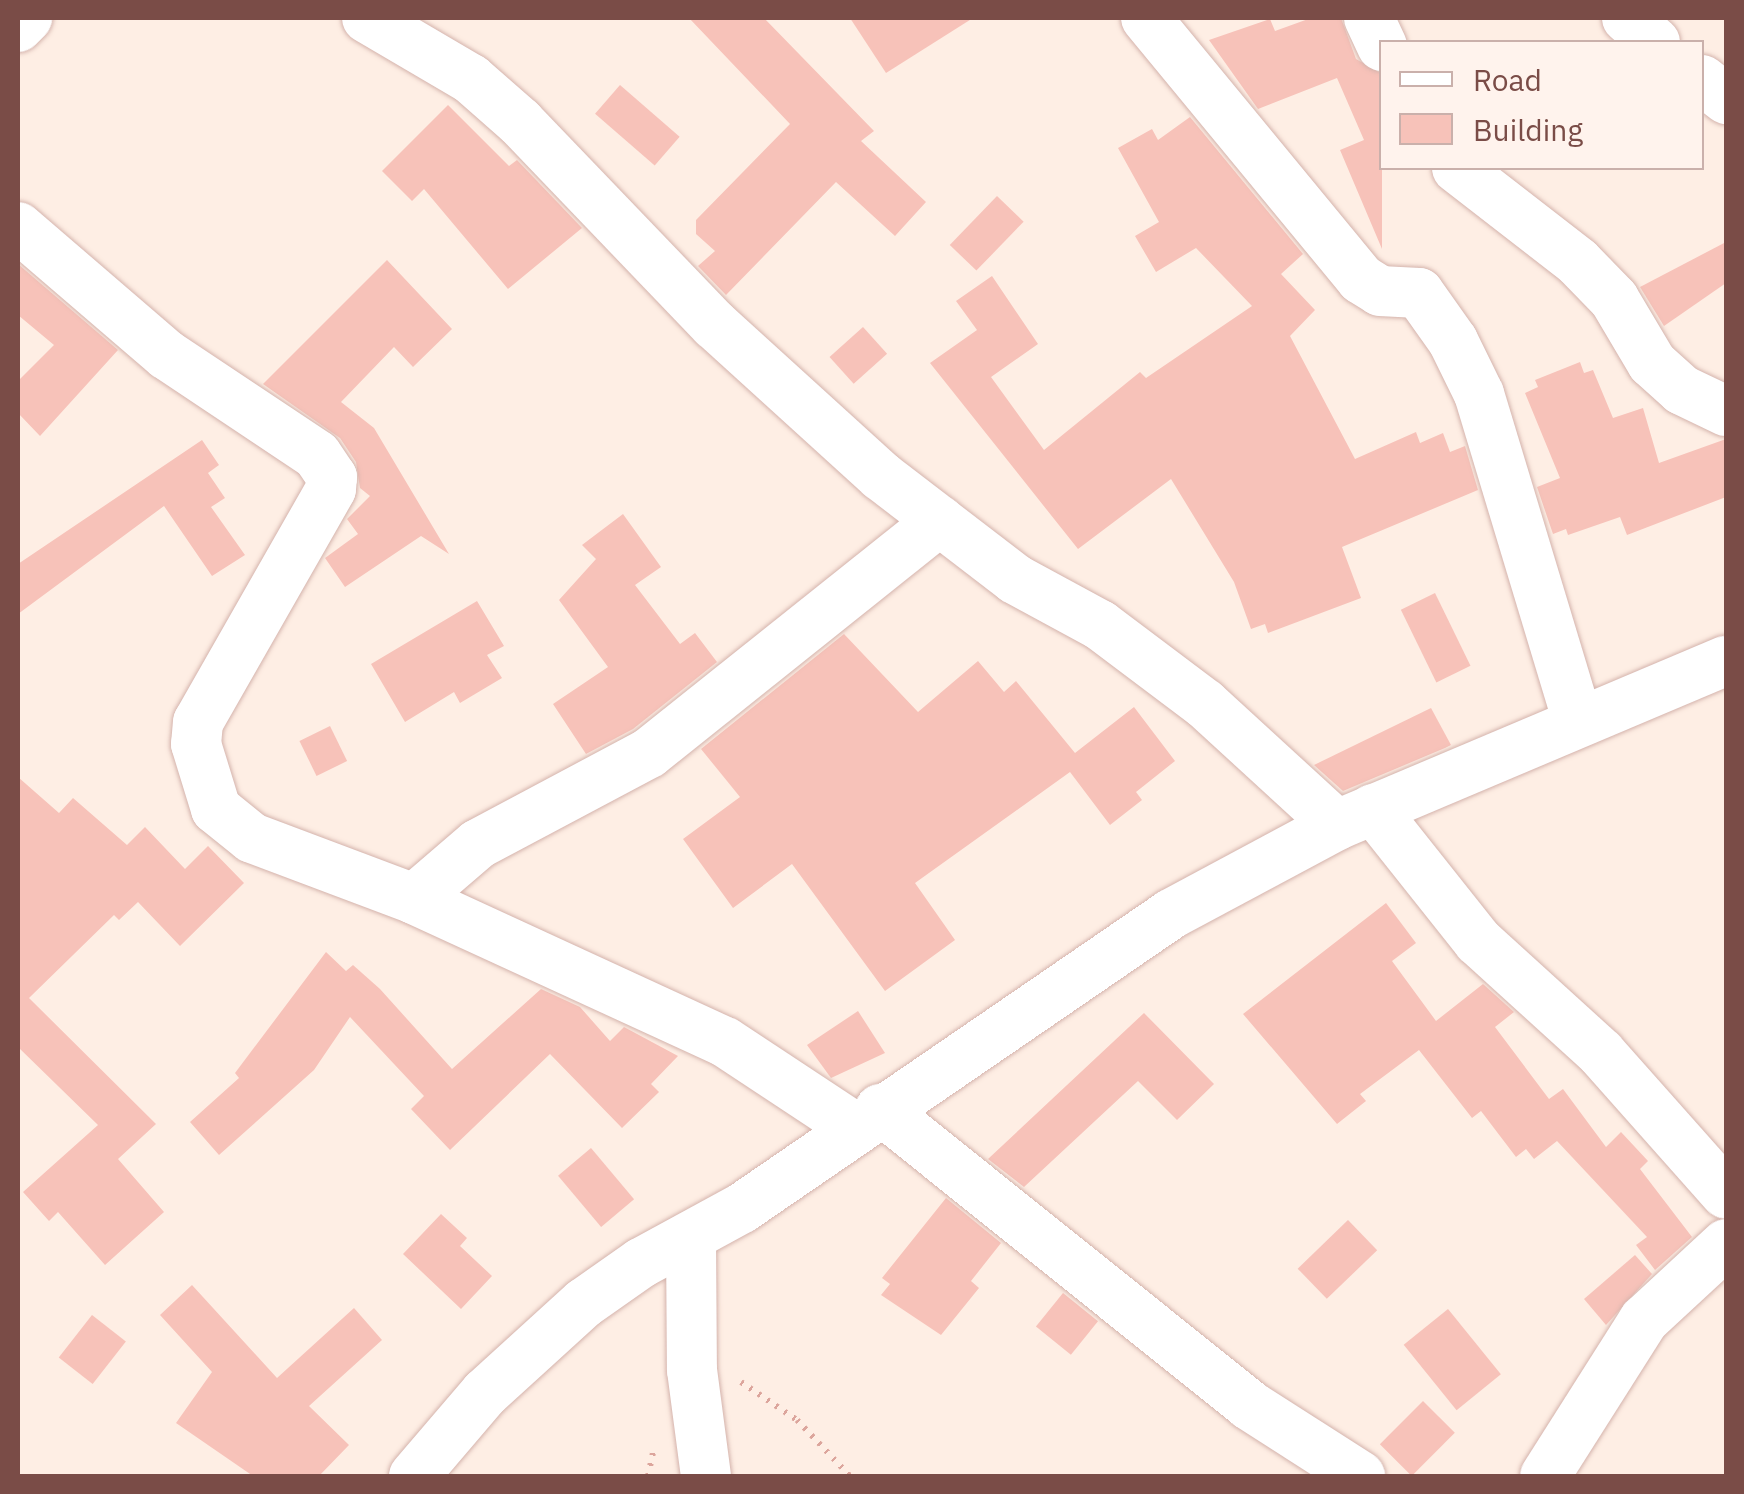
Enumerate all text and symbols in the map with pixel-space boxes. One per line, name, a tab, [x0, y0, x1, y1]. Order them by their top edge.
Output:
legend	[1379, 40, 1704, 170]
text: Road	[1473, 60, 1542, 99]
text: Building	[1473, 110, 1583, 149]

